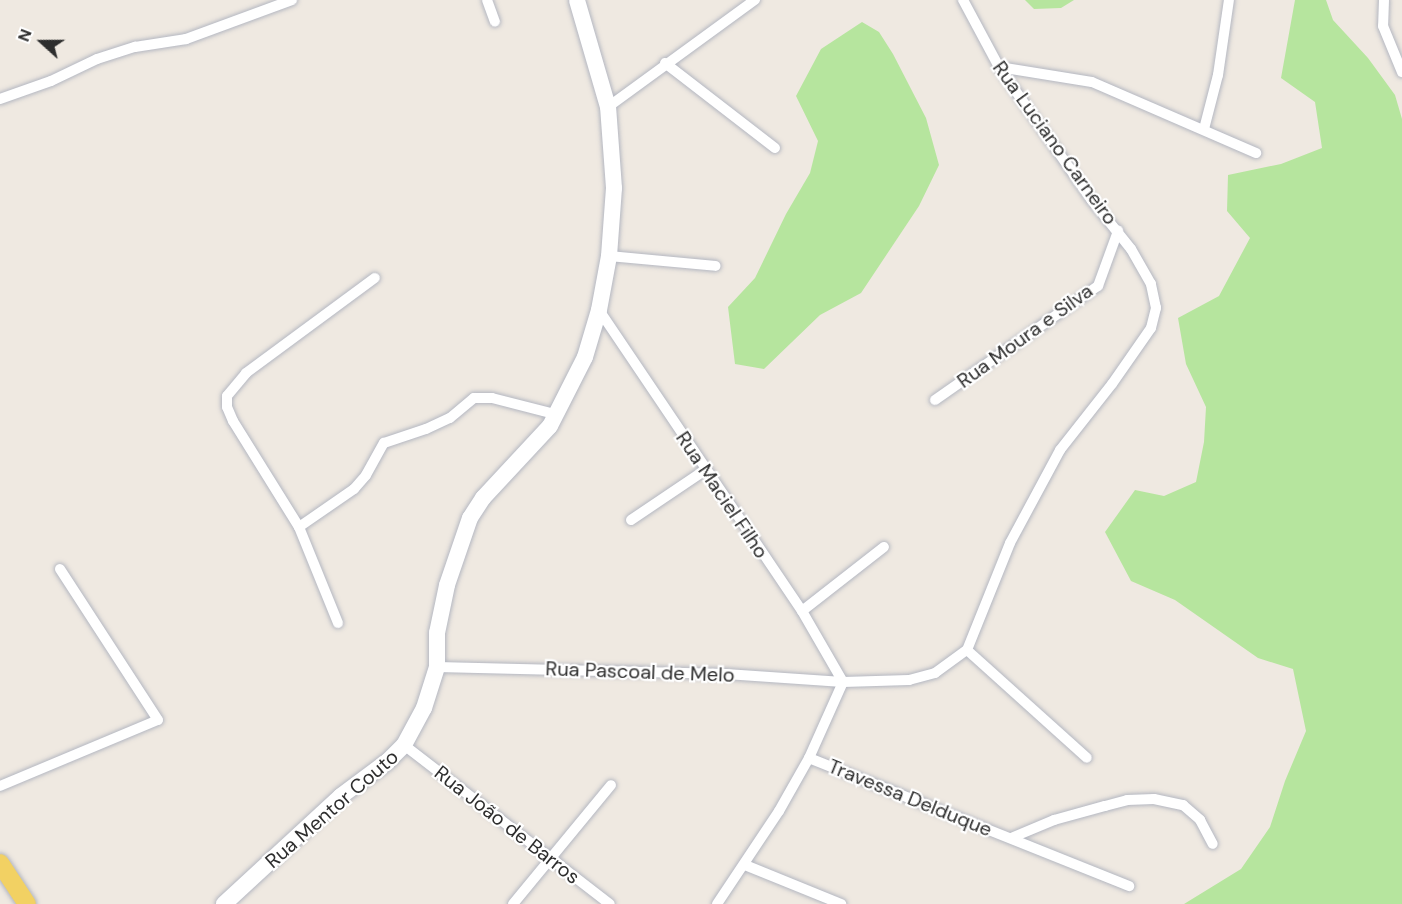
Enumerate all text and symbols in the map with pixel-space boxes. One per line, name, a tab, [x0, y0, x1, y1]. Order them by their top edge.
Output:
north arrow	[12, 12, 72, 72]
text: N	[13, 26, 37, 45]
street label: Rua Luciano Carneiro	[988, 56, 1122, 230]
street label: Rua Moura e Silva	[953, 279, 1097, 393]
street label: Rua Maciel Filho	[671, 427, 773, 563]
street label: Rua Pascoal de Melo	[545, 657, 735, 687]
street label: Rua Mentor Couto	[261, 745, 403, 873]
street label: Travessa Delduque	[825, 754, 995, 842]
street label: Rua João de Barros	[429, 761, 585, 889]

